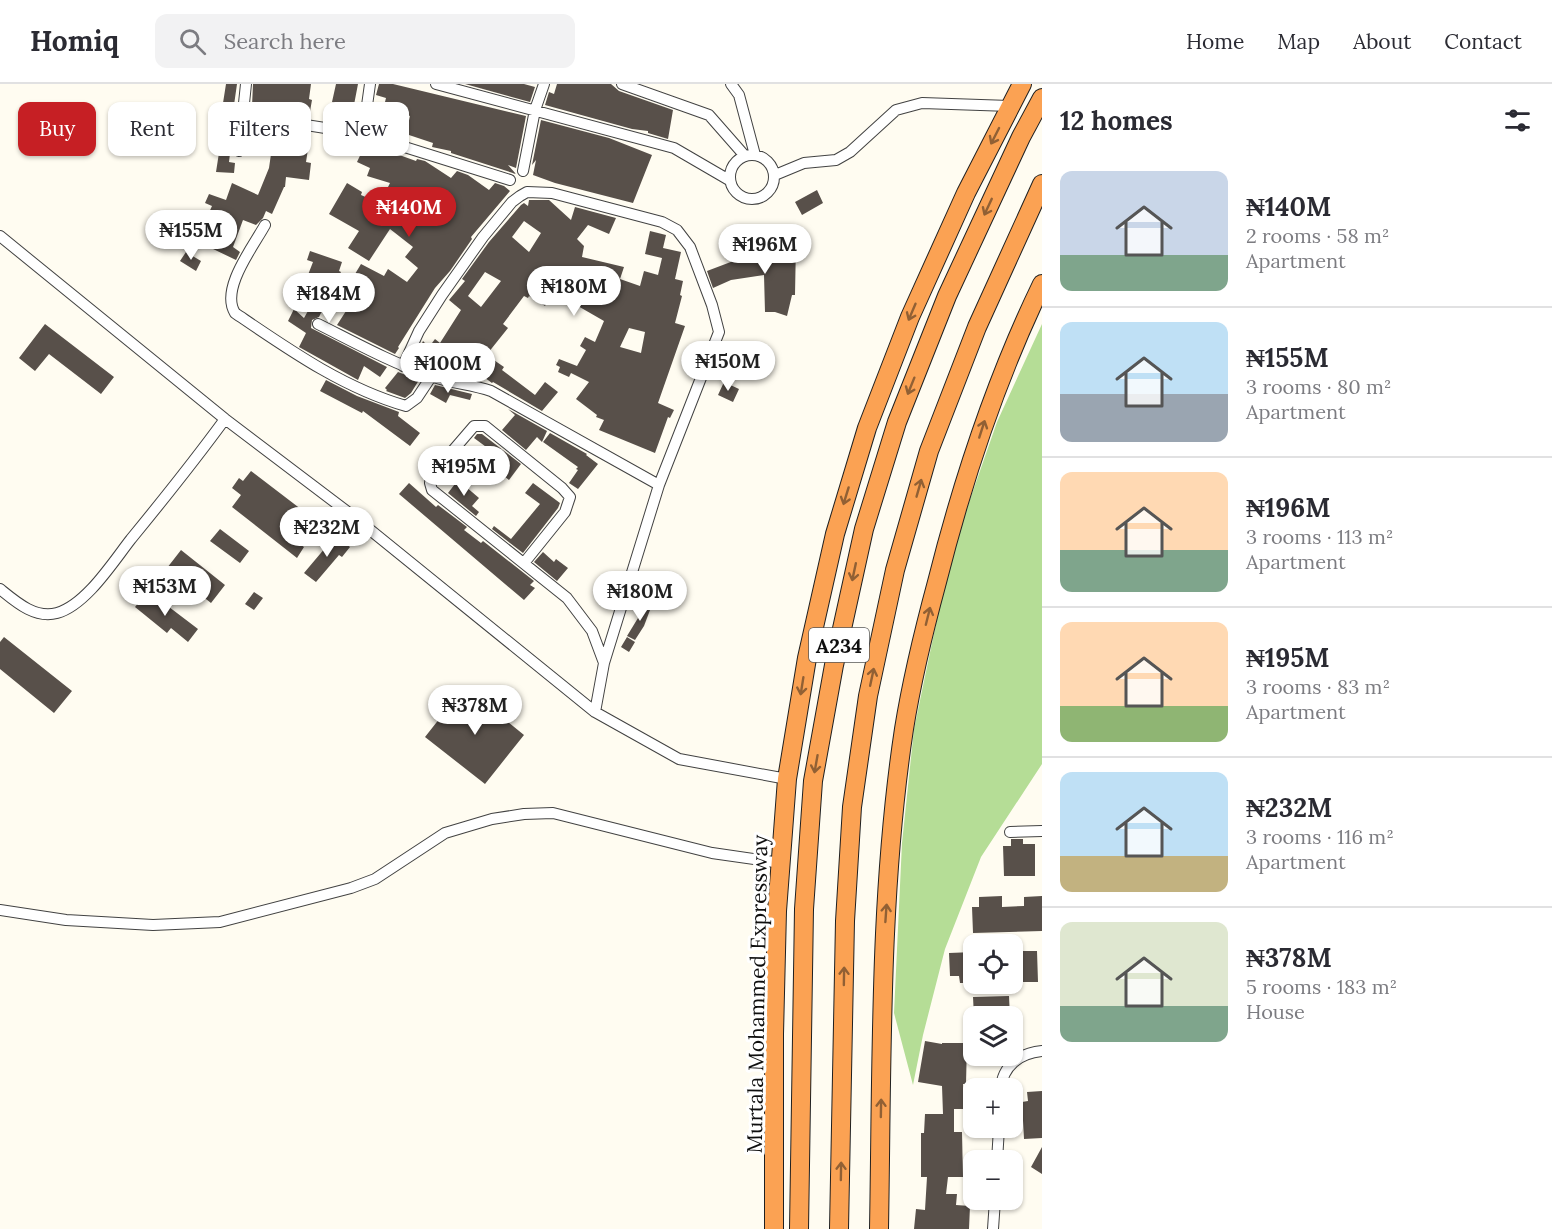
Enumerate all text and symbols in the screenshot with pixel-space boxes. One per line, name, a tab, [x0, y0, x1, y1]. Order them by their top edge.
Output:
search box	[155, 14, 575, 68]
text: Homiq	[30, 23, 119, 59]
icon: search	[176, 25, 209, 58]
text: Search here	[224, 27, 346, 55]
text: Home	[1186, 28, 1244, 55]
text: Map	[1277, 28, 1320, 55]
text: About	[1353, 28, 1411, 55]
text: Contact	[1444, 28, 1522, 55]
chip: Buy	[18, 102, 96, 156]
chip: Rent	[108, 102, 196, 156]
chip: Filters	[208, 102, 311, 156]
chip: New	[323, 102, 409, 156]
text: 12 homes	[1060, 104, 1173, 137]
icon: filters	[1501, 104, 1534, 137]
one-way arrow	[989, 127, 1001, 144]
pin: ₦140M	[367, 187, 451, 238]
text: ₦140M	[1246, 190, 1331, 223]
text: ₦140M	[376, 194, 442, 219]
icon: home	[1108, 195, 1180, 267]
one-way arrow	[982, 198, 994, 216]
pin: ₦155M	[149, 210, 233, 261]
text: ₦155M	[159, 217, 223, 242]
text: 2 rooms · 58 m²	[1246, 223, 1390, 248]
pin: ₦196M	[723, 224, 807, 275]
text: ₦196M	[732, 231, 798, 256]
text: Apartment	[1246, 248, 1346, 273]
pin: ₦180M	[532, 266, 616, 317]
pin: ₦184M	[287, 273, 371, 324]
text: ₦180M	[541, 273, 607, 298]
text: ₦184M	[297, 280, 361, 305]
one-way arrow	[906, 303, 917, 321]
pin: ₦150M	[686, 341, 770, 392]
text: ₦155M	[1246, 341, 1329, 374]
pin: ₦100M	[406, 343, 490, 394]
icon: home	[1108, 346, 1180, 418]
text: ₦150M	[695, 348, 761, 373]
text: ₦100M	[414, 350, 482, 375]
text: 3 rooms · 80 m²	[1246, 374, 1391, 399]
one-way arrow	[905, 377, 916, 395]
text: Apartment	[1246, 399, 1346, 424]
one-way arrow	[977, 420, 988, 439]
pin: ₦195M	[422, 446, 506, 497]
text: ₦195M	[432, 453, 496, 478]
one-way arrow	[914, 479, 925, 498]
one-way arrow	[840, 486, 851, 505]
text: ₦196M	[1246, 491, 1331, 524]
icon: home	[1108, 496, 1180, 568]
pin: ₦232M	[285, 507, 369, 558]
text: ₦232M	[294, 514, 360, 539]
text: 3 rooms · 113 m²	[1246, 524, 1394, 549]
text: Apartment	[1246, 549, 1346, 574]
one-way arrow	[848, 563, 860, 582]
pin: ₦153M	[123, 566, 207, 617]
pin: ₦180M	[598, 571, 682, 622]
text: ₦153M	[133, 573, 197, 598]
text: ₦180M	[607, 578, 673, 603]
one-way arrow	[922, 607, 934, 626]
road number: A234	[809, 628, 869, 662]
text: ₦195M	[1246, 641, 1330, 674]
icon: home	[1108, 646, 1180, 718]
one-way arrow	[867, 668, 878, 688]
text: 3 rooms · 83 m²	[1246, 674, 1390, 699]
one-way arrow	[797, 675, 808, 695]
pin: ₦378M	[433, 685, 517, 736]
text: ₦378M	[442, 692, 508, 717]
text: Apartment	[1246, 699, 1346, 724]
one-way arrow	[811, 753, 822, 773]
text: ₦232M	[1246, 791, 1332, 824]
icon: home	[1108, 796, 1180, 868]
text: 3 rooms · 116 m²	[1246, 824, 1394, 849]
street label: Murtala Mohammed Expressway	[741, 834, 773, 1154]
text: Apartment	[1246, 849, 1346, 874]
one-way arrow	[881, 903, 892, 923]
map controls	[963, 934, 1023, 1210]
button: locate	[963, 934, 1023, 994]
text: ₦378M	[1246, 941, 1332, 974]
icon: home	[1108, 946, 1180, 1018]
one-way arrow	[839, 966, 850, 986]
text: 5 rooms · 183 m²	[1246, 974, 1397, 999]
text: House	[1246, 999, 1305, 1024]
button: layers	[963, 1006, 1023, 1066]
button: +	[963, 1078, 1023, 1138]
one-way arrow	[875, 1098, 887, 1118]
button: −	[963, 1150, 1023, 1210]
one-way arrow	[835, 1161, 846, 1181]

